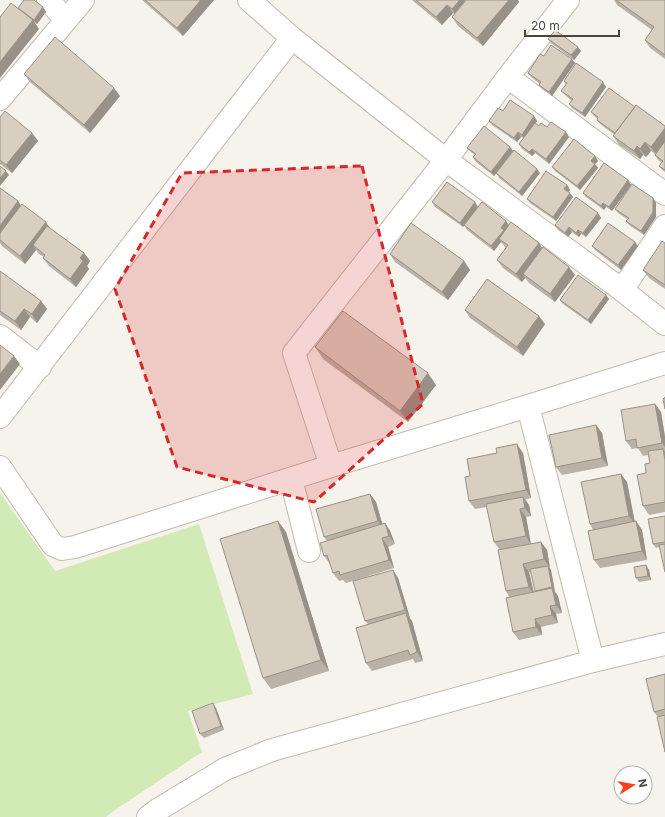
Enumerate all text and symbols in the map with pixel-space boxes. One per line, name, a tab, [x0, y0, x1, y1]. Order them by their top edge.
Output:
scale bar	[525, 12, 619, 38]
text: 20 m	[531, 18, 560, 33]
north arrow	[613, 765, 653, 805]
text: N	[635, 778, 650, 789]

